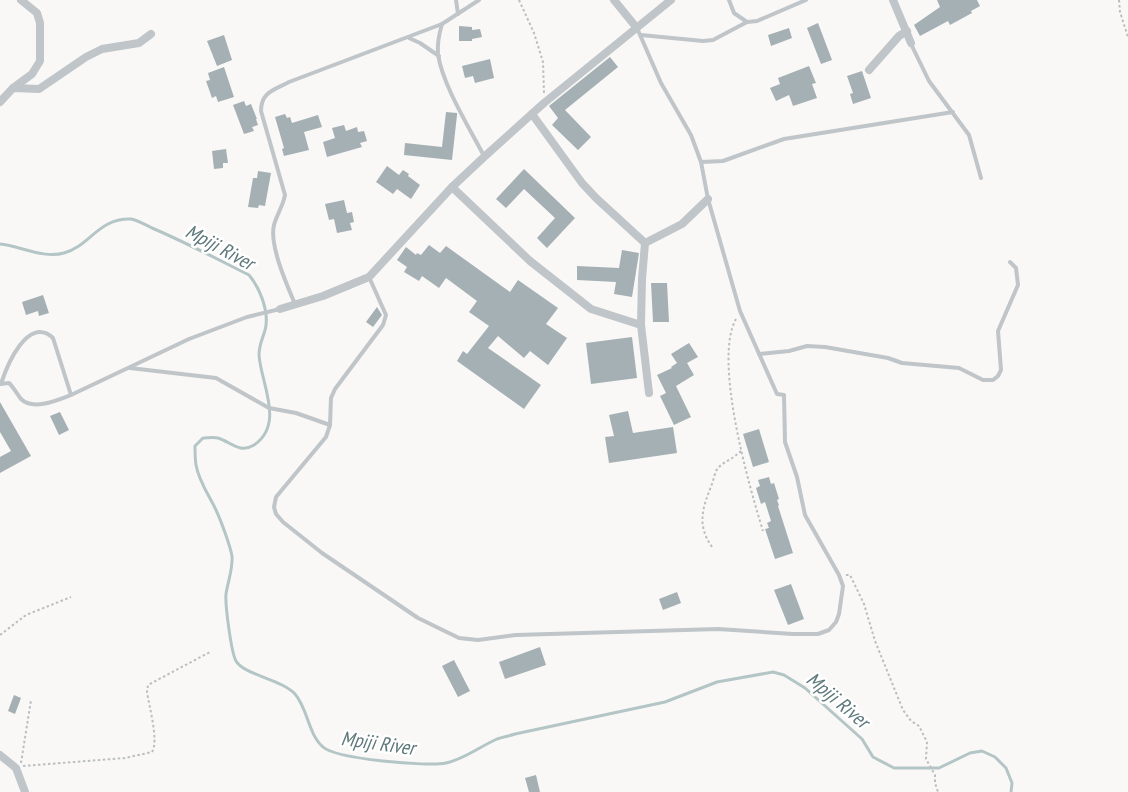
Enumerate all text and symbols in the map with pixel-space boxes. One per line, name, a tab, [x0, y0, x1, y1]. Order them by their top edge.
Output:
water label: Mpiji River	[181, 218, 261, 277]
water label: Mpiji River	[801, 666, 877, 735]
water label: Mpiji River	[339, 725, 419, 761]

